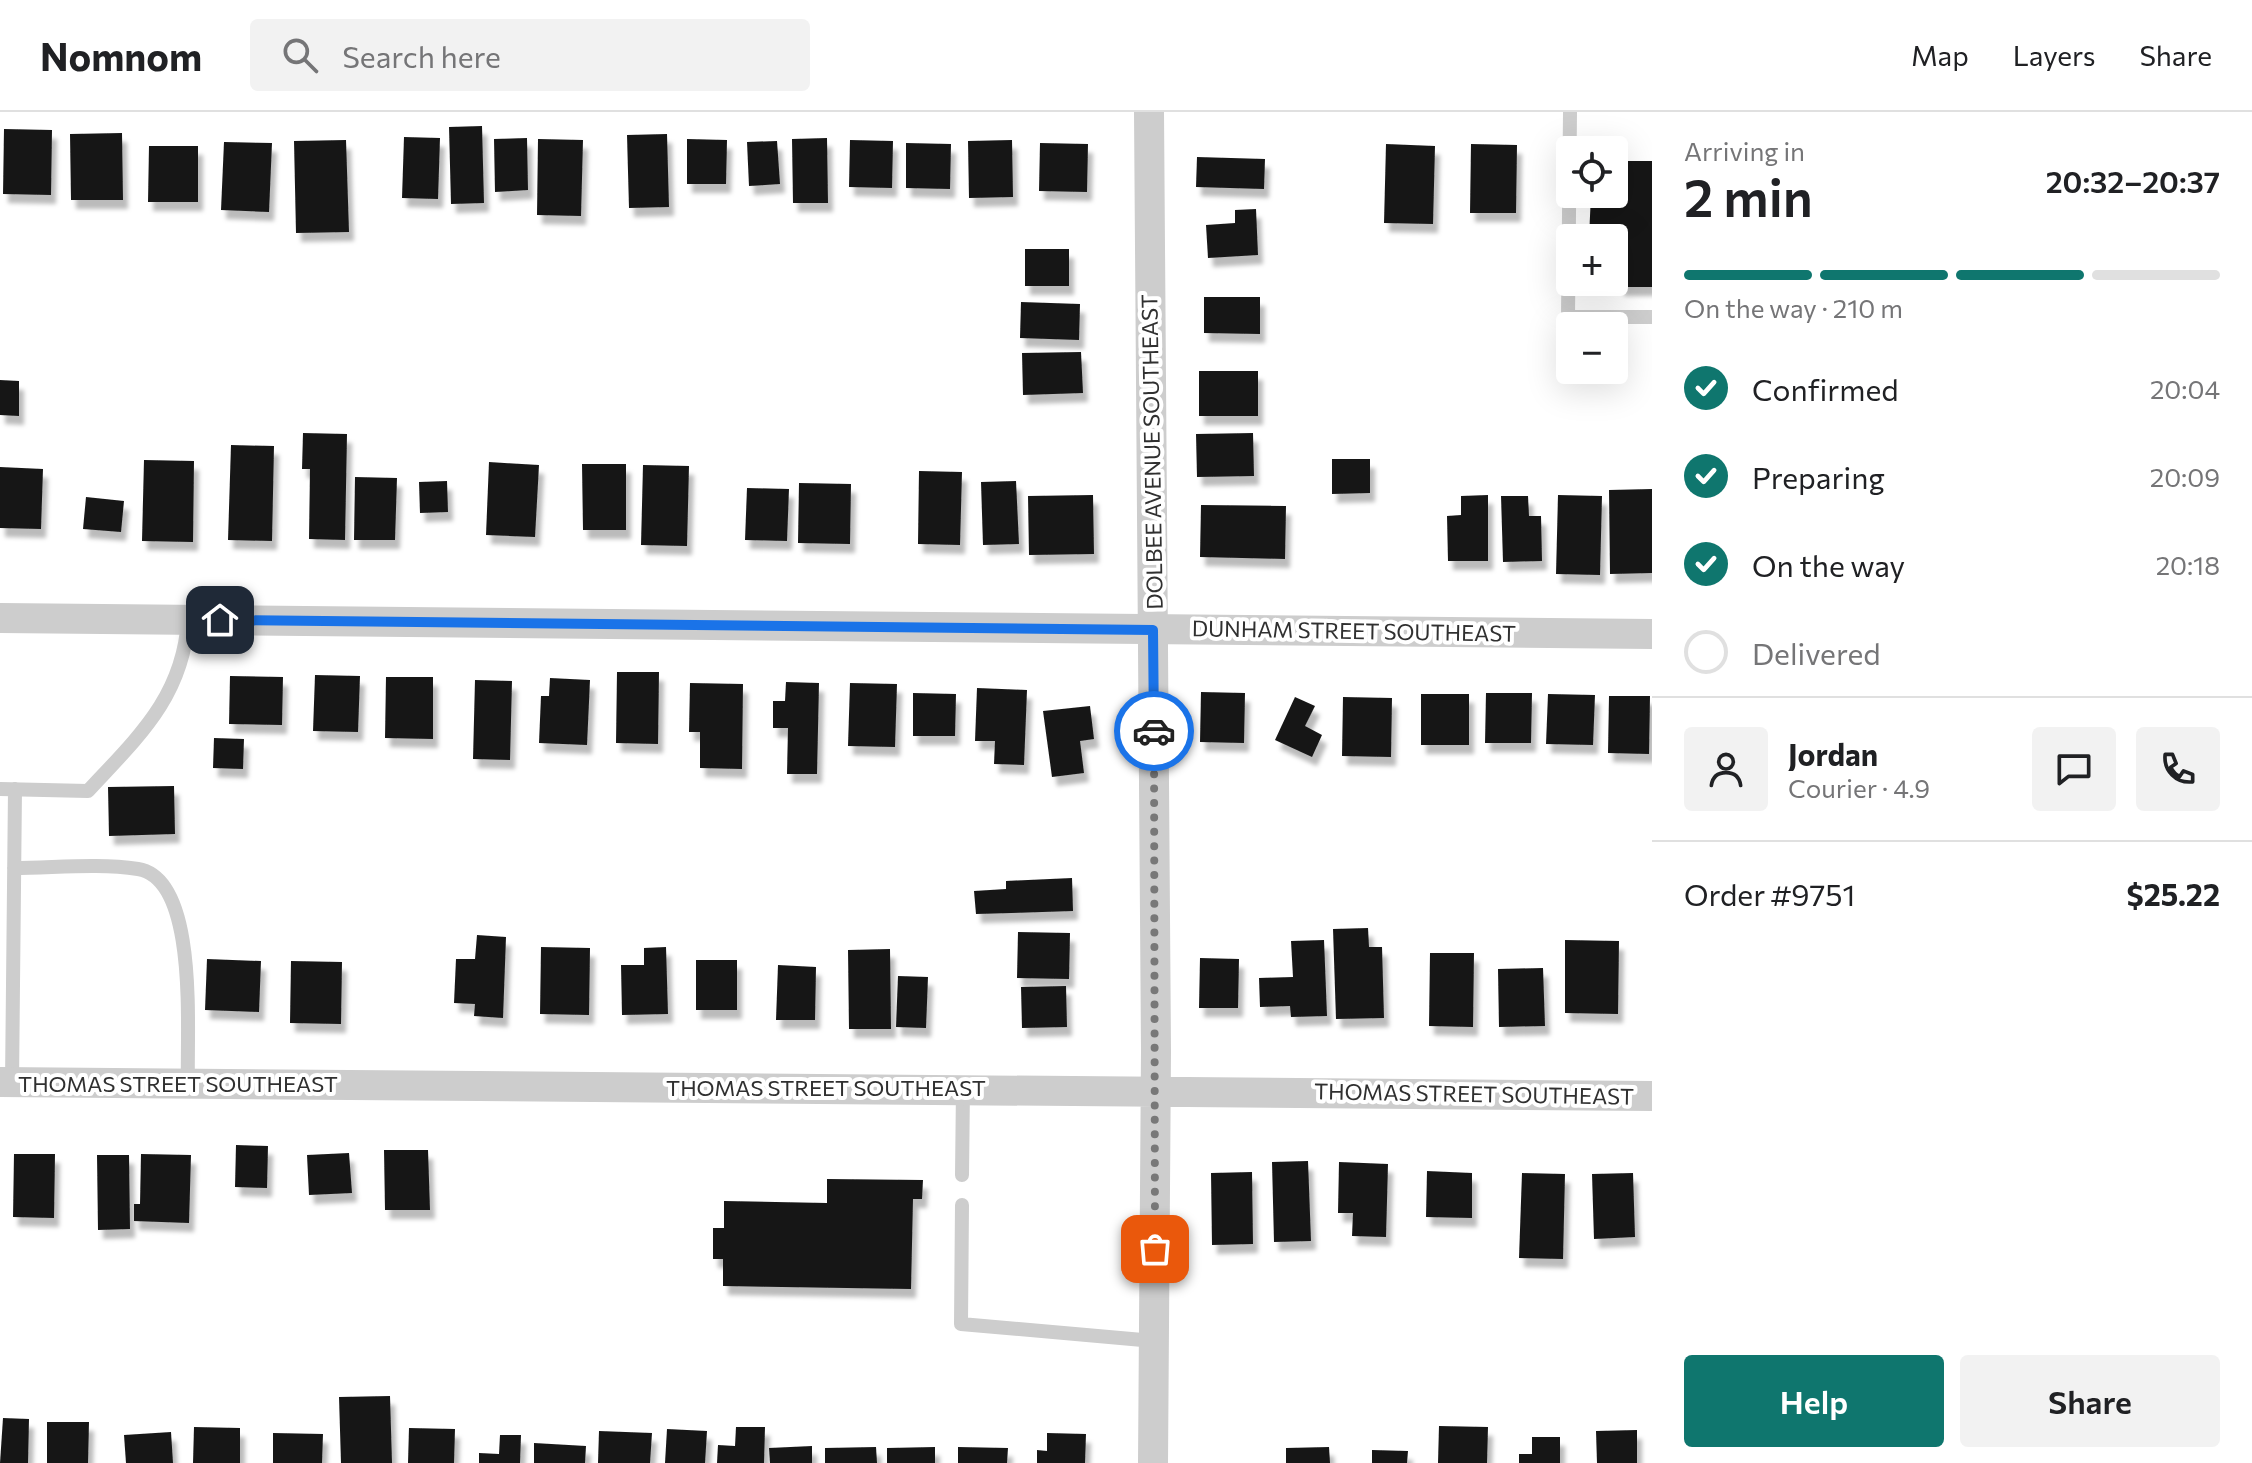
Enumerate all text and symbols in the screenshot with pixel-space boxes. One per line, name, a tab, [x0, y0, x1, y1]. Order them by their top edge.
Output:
search box	[250, 19, 810, 91]
text: Nomnom	[40, 32, 202, 79]
icon: search	[278, 33, 322, 77]
text: Search here	[342, 37, 501, 74]
text: Map	[1911, 38, 1969, 72]
text: Layers	[2013, 38, 2095, 72]
text: Share	[2139, 38, 2212, 72]
text: Arriving in	[1684, 135, 1805, 166]
map controls	[1556, 136, 1628, 384]
button: locate	[1556, 136, 1628, 208]
text: 20:32–20:37	[2046, 162, 2220, 199]
text: 2 min	[1684, 164, 1813, 228]
button: +	[1556, 224, 1628, 296]
text: On the way · 210 m	[1684, 292, 1903, 323]
street label: DOLBEE AVENUE SOUTHEAST	[1135, 294, 1168, 610]
button: −	[1556, 312, 1628, 384]
icon: check	[1684, 366, 1728, 410]
text: Confirmed	[1752, 370, 1899, 407]
text: 20:04	[2150, 373, 2220, 404]
icon: check	[1684, 454, 1728, 498]
text: Preparing	[1752, 458, 1885, 495]
text: 20:09	[2150, 461, 2220, 492]
icon: check	[1684, 542, 1728, 586]
text: On the way	[1752, 546, 1905, 583]
text: 20:18	[2156, 549, 2220, 580]
pin	[186, 586, 254, 654]
icon: home	[198, 598, 242, 642]
street label: DUNHAM STREET SOUTHEAST	[1192, 614, 1516, 647]
text: Delivered	[1752, 634, 1881, 671]
courier	[1114, 691, 1194, 771]
icon: car	[1132, 709, 1176, 753]
button: person	[1684, 727, 1768, 811]
button: chat	[2032, 727, 2116, 811]
button: phone	[2136, 727, 2220, 811]
text: Jordan	[1788, 735, 1878, 772]
text: Courier · 4.9	[1788, 772, 1930, 803]
text: Order #9751	[1684, 875, 1855, 912]
text: $25.22	[2127, 875, 2220, 912]
street label: THOMAS STREET SOUTHEAST	[18, 1070, 338, 1097]
street label: THOMAS STREET SOUTHEAST	[666, 1074, 986, 1101]
street label: THOMAS STREET SOUTHEAST	[1314, 1077, 1634, 1110]
pin	[1121, 1215, 1189, 1283]
icon: bag	[1133, 1227, 1177, 1271]
button: Help	[1684, 1355, 1944, 1447]
button: Share	[1960, 1355, 2220, 1447]

